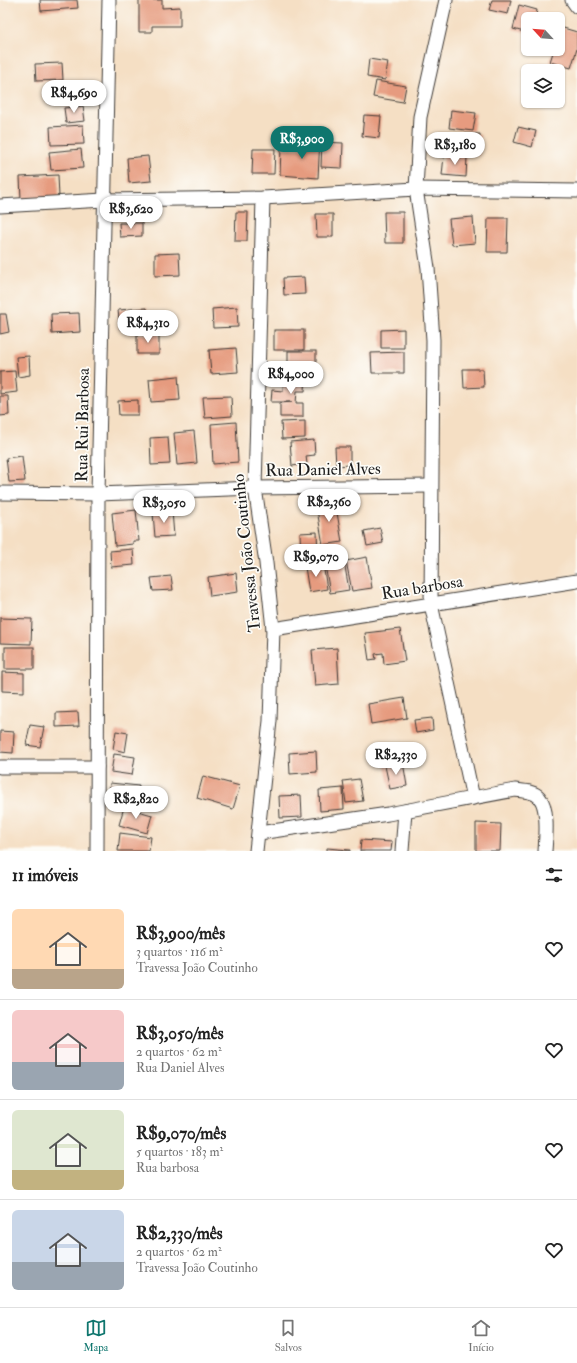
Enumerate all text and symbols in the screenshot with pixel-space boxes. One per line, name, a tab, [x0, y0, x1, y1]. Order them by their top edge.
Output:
north arrow	[521, 12, 565, 56]
map controls	[521, 12, 565, 108]
button: layers	[521, 64, 565, 108]
pin: R$4,690	[37, 80, 111, 114]
text: R$4,690	[51, 85, 97, 101]
pin: R$3,900	[265, 126, 339, 160]
text: R$3,900	[280, 131, 324, 147]
pin: R$3,180	[418, 132, 492, 166]
text: R$3,180	[434, 137, 476, 153]
pin: R$3,620	[94, 196, 168, 230]
text: R$3,620	[109, 201, 153, 217]
pin: R$4,310	[111, 310, 185, 344]
text: R$4,310	[126, 315, 170, 331]
pin: R$4,000	[254, 361, 328, 395]
text: R$4,000	[267, 366, 315, 382]
street label: Rua Rui Barbosa	[71, 367, 94, 482]
street label: Rua Daniel Alves	[265, 458, 381, 481]
street label: Travessa João Coutinho	[228, 473, 266, 633]
pin: R$2,360	[292, 489, 366, 523]
pin: R$3,050	[127, 490, 201, 524]
text: R$2,360	[307, 494, 351, 510]
text: R$3,050	[142, 495, 186, 511]
pin: R$9,070	[279, 544, 353, 578]
text: R$9,070	[293, 549, 339, 565]
street label: Rua barbosa	[380, 571, 465, 604]
pin: R$2,330	[359, 742, 433, 776]
text: R$2,330	[375, 747, 418, 763]
pin: R$2,820	[99, 786, 173, 820]
text: R$2,820	[113, 791, 159, 807]
icon: filters	[543, 864, 565, 886]
text: 11 imóveis	[12, 865, 78, 886]
text: R$3,900/mês	[136, 923, 225, 944]
icon: home	[44, 925, 92, 973]
icon: heart	[543, 938, 565, 960]
text: 3 quartos · 116 m²	[136, 944, 223, 960]
text: Travessa João Coutinho	[136, 960, 258, 976]
text: R$3,050/mês	[136, 1023, 224, 1044]
icon: home	[44, 1026, 92, 1074]
icon: heart	[543, 1039, 565, 1061]
text: 2 quartos · 62 m²	[136, 1044, 222, 1060]
text: Rua Daniel Alves	[136, 1060, 224, 1076]
text: R$9,070/mês	[136, 1123, 226, 1144]
icon: home	[44, 1126, 92, 1174]
icon: heart	[543, 1139, 565, 1161]
text: 5 quartos · 183 m²	[136, 1144, 223, 1160]
text: Rua barbosa	[136, 1160, 199, 1176]
text: R$2,330/mês	[136, 1223, 223, 1244]
icon: home	[44, 1226, 92, 1274]
icon: heart	[543, 1239, 565, 1261]
text: 2 quartos · 62 m²	[136, 1244, 222, 1260]
text: Travessa João Coutinho	[136, 1260, 258, 1276]
tab: Mapa	[83, 1317, 108, 1354]
tab: Salvos	[275, 1317, 302, 1354]
tab: Início	[468, 1317, 494, 1354]

